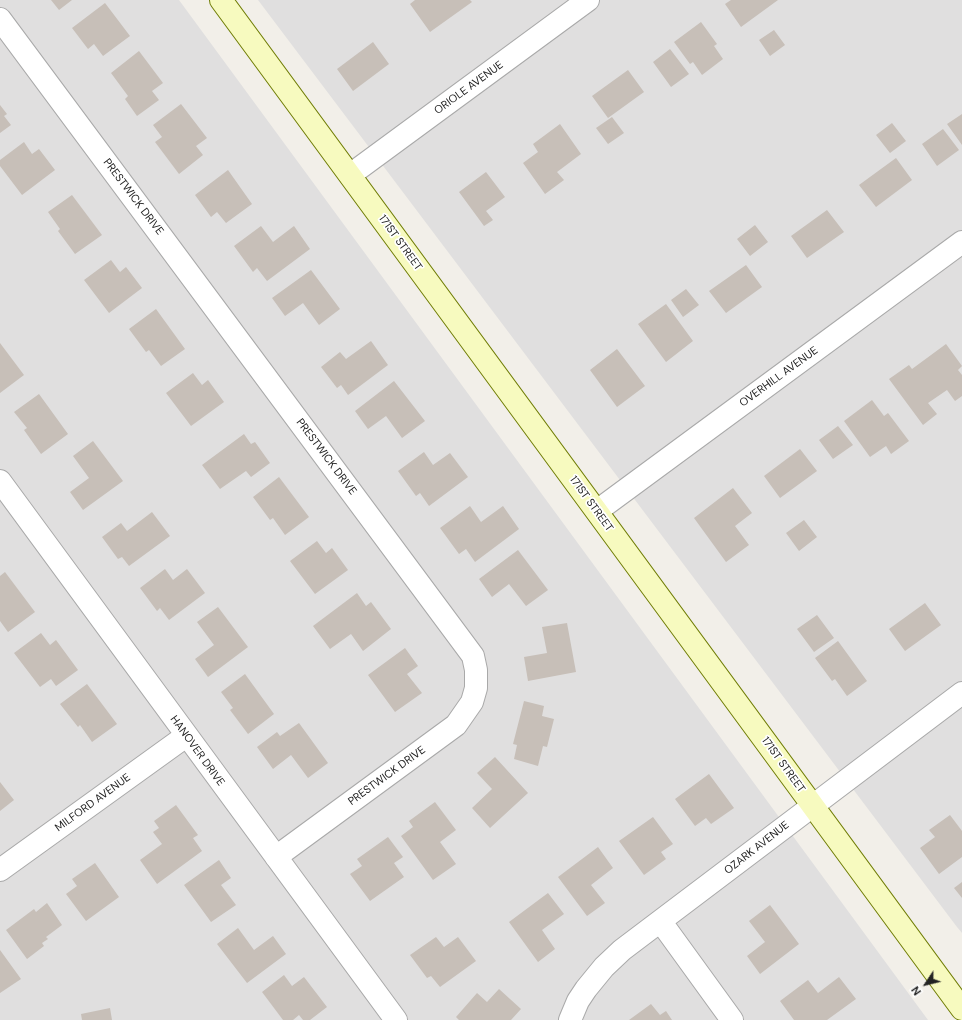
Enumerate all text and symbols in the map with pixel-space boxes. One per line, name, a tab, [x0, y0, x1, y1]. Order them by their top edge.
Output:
street label: ORIOLE AVENUE	[432, 59, 506, 117]
street label: PRESTWICK DRIVE	[100, 156, 166, 238]
street label: 171ST STREET	[375, 213, 425, 273]
street label: OVERHILL AVENUE	[737, 344, 821, 410]
street label: PRESTWICK DRIVE	[293, 416, 359, 498]
street label: 171ST STREET	[566, 474, 616, 534]
street label: HANOVER DRIVE	[167, 713, 227, 789]
street label: 171ST STREET	[758, 735, 808, 795]
street label: PRESTWICK DRIVE	[346, 744, 428, 808]
street label: MILFORD AVENUE	[53, 771, 133, 835]
street label: OZARK AVENUE	[722, 819, 792, 877]
north arrow	[906, 964, 946, 1004]
text: N	[908, 984, 924, 998]

